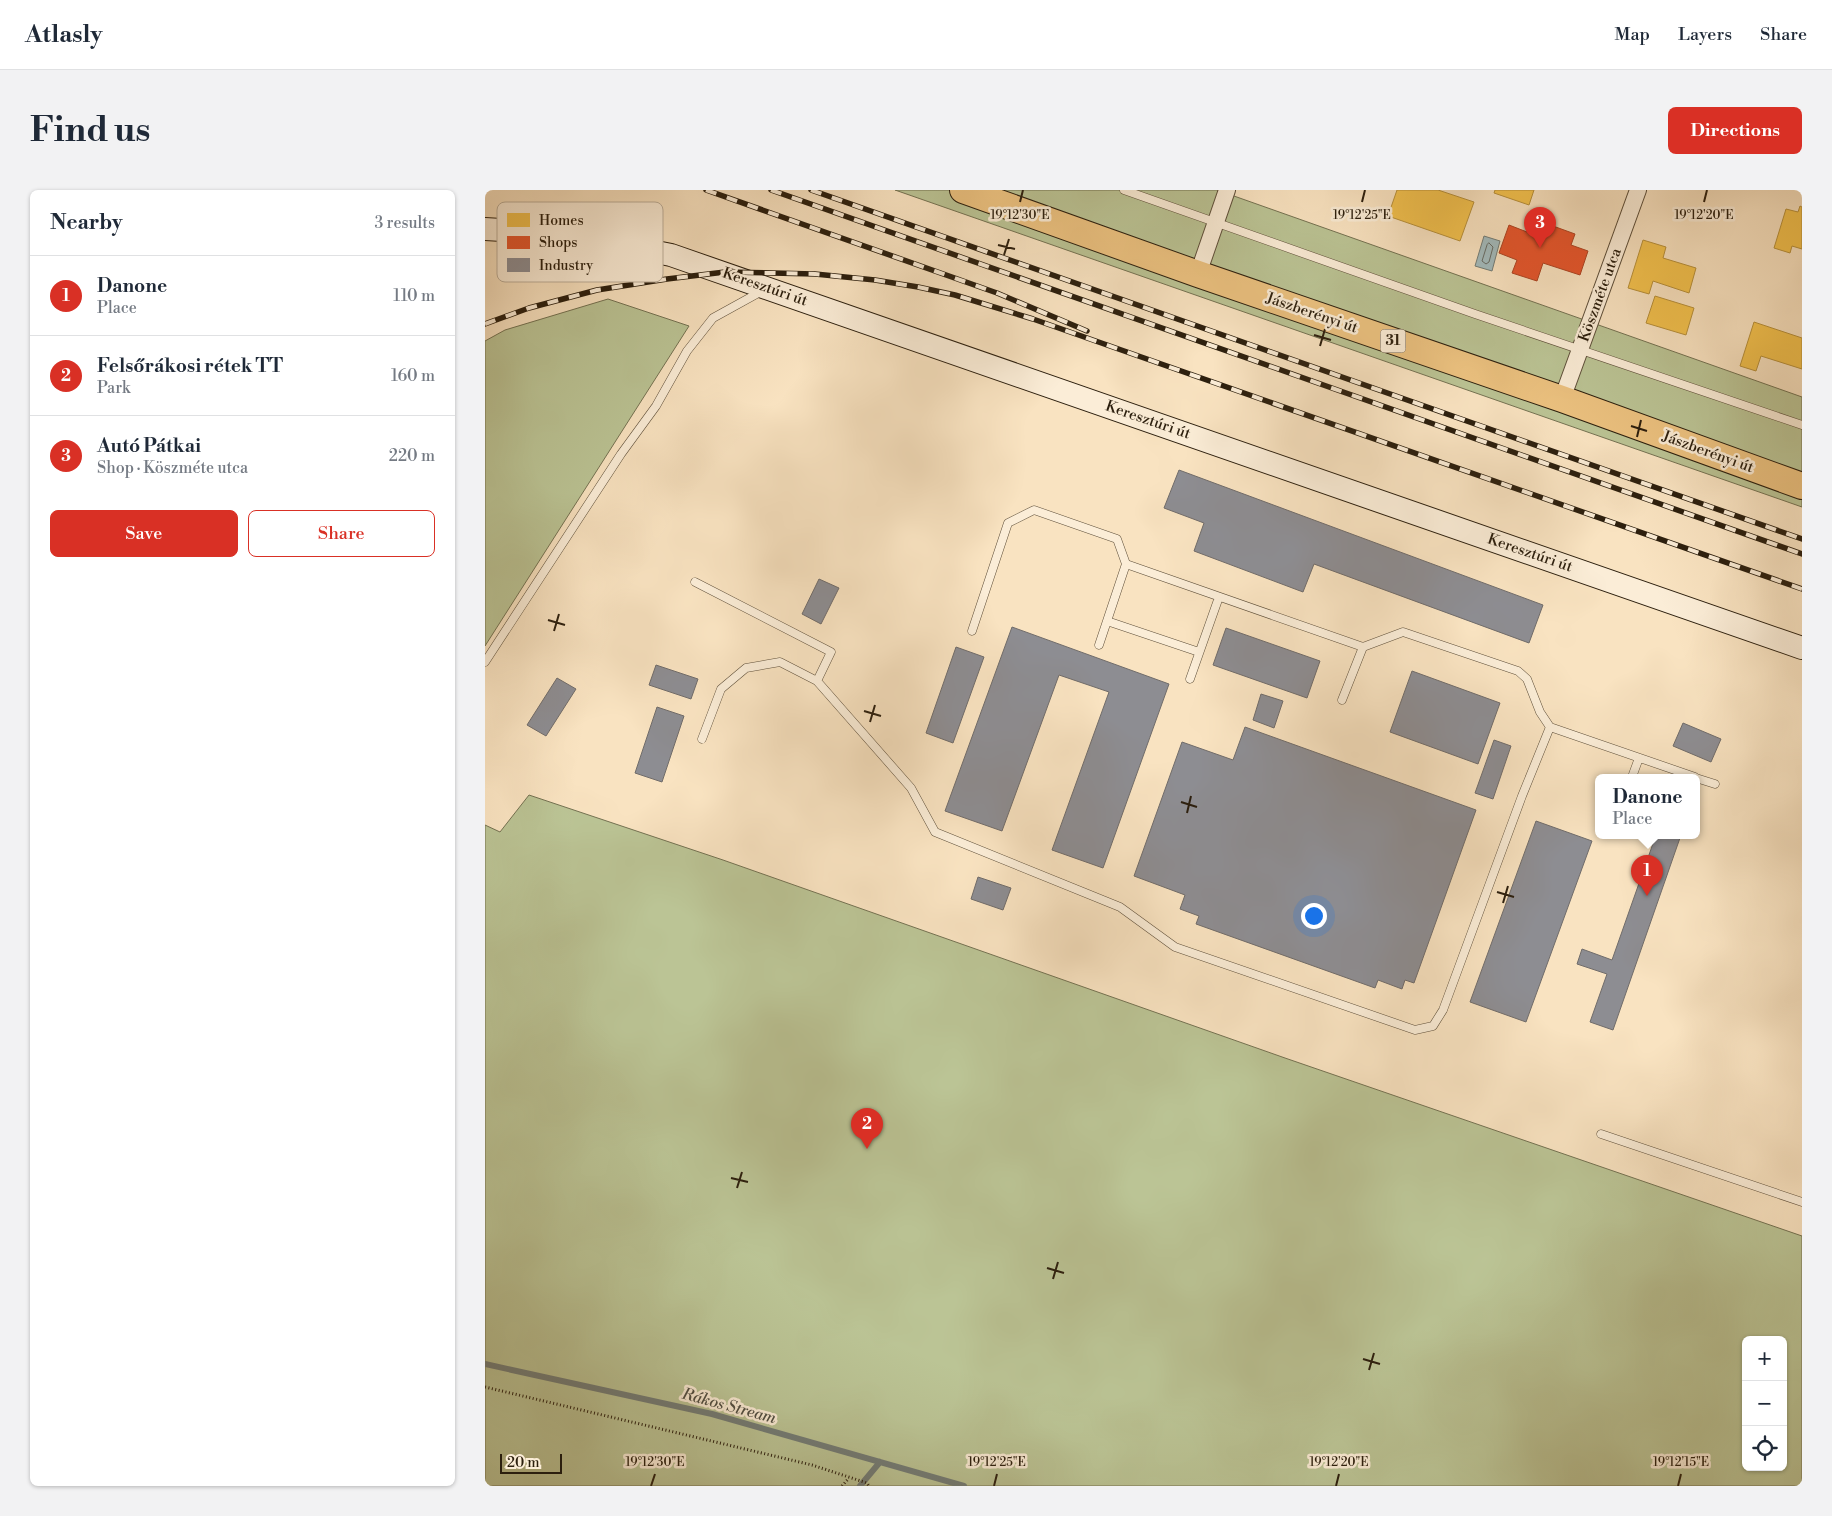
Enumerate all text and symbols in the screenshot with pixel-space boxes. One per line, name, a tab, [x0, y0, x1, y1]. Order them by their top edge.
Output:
text: Atlasly	[25, 20, 102, 50]
text: Map	[1615, 23, 1650, 46]
text: Layers	[1678, 23, 1732, 46]
text: Share	[1760, 23, 1807, 46]
button: Directions	[1668, 107, 1802, 154]
text: Find us	[30, 109, 150, 152]
legend	[497, 202, 663, 282]
pin: 3	[1524, 207, 1556, 248]
text: 19°12'30"E	[991, 208, 1049, 223]
text: 19°12'25"E	[1333, 208, 1391, 223]
text: 19°12'20"E	[1674, 208, 1734, 223]
text: Nearby	[50, 210, 123, 236]
text: Homes	[539, 212, 584, 230]
text: 3 results	[374, 213, 435, 233]
text: Shops	[539, 234, 577, 252]
street label: Köszméte utca	[1574, 245, 1626, 344]
text: Industry	[539, 257, 593, 275]
street label: Keresztúri út	[720, 264, 811, 311]
text: Danone	[97, 274, 167, 298]
text: 1	[62, 286, 70, 306]
text: 110 m	[393, 286, 435, 306]
street label: Jászberényi út	[1263, 288, 1361, 338]
text: Place	[97, 298, 137, 318]
road number: 31	[1381, 330, 1405, 352]
text: Felsőrákosi rétek TT	[97, 354, 283, 378]
text: 2	[61, 366, 71, 386]
text: 160 m	[391, 366, 435, 386]
text: Park	[97, 378, 130, 398]
street label: Keresztúri út	[1103, 397, 1194, 444]
street label: Jászberényi út	[1659, 426, 1757, 478]
text: Autó Pátkai	[97, 434, 201, 458]
text: 3	[61, 446, 71, 466]
text: 220 m	[389, 446, 435, 466]
text: Shop · Köszméte utca	[97, 458, 248, 478]
button: Save	[50, 510, 238, 557]
button: Share	[248, 510, 435, 557]
street label: Keresztúri út	[1485, 530, 1576, 577]
popup	[1595, 774, 1700, 839]
text: Danone	[1612, 785, 1683, 809]
text: Place	[1612, 809, 1652, 829]
pin: 1	[1631, 855, 1663, 896]
your location	[1301, 903, 1327, 929]
pin: 2	[851, 1108, 883, 1149]
map controls	[1742, 1336, 1787, 1471]
button: +	[1742, 1336, 1787, 1381]
button: −	[1742, 1381, 1787, 1426]
water label: Rákos Stream	[679, 1384, 779, 1428]
button: locate	[1742, 1426, 1787, 1471]
scale bar	[500, 1451, 563, 1474]
text: 20 m	[507, 1454, 539, 1472]
text: 19°12'30"E	[626, 1455, 684, 1470]
text: 19°12'25"E	[968, 1455, 1026, 1470]
text: 19°12'20"E	[1309, 1455, 1369, 1470]
text: 19°12'15"E	[1653, 1455, 1709, 1470]

